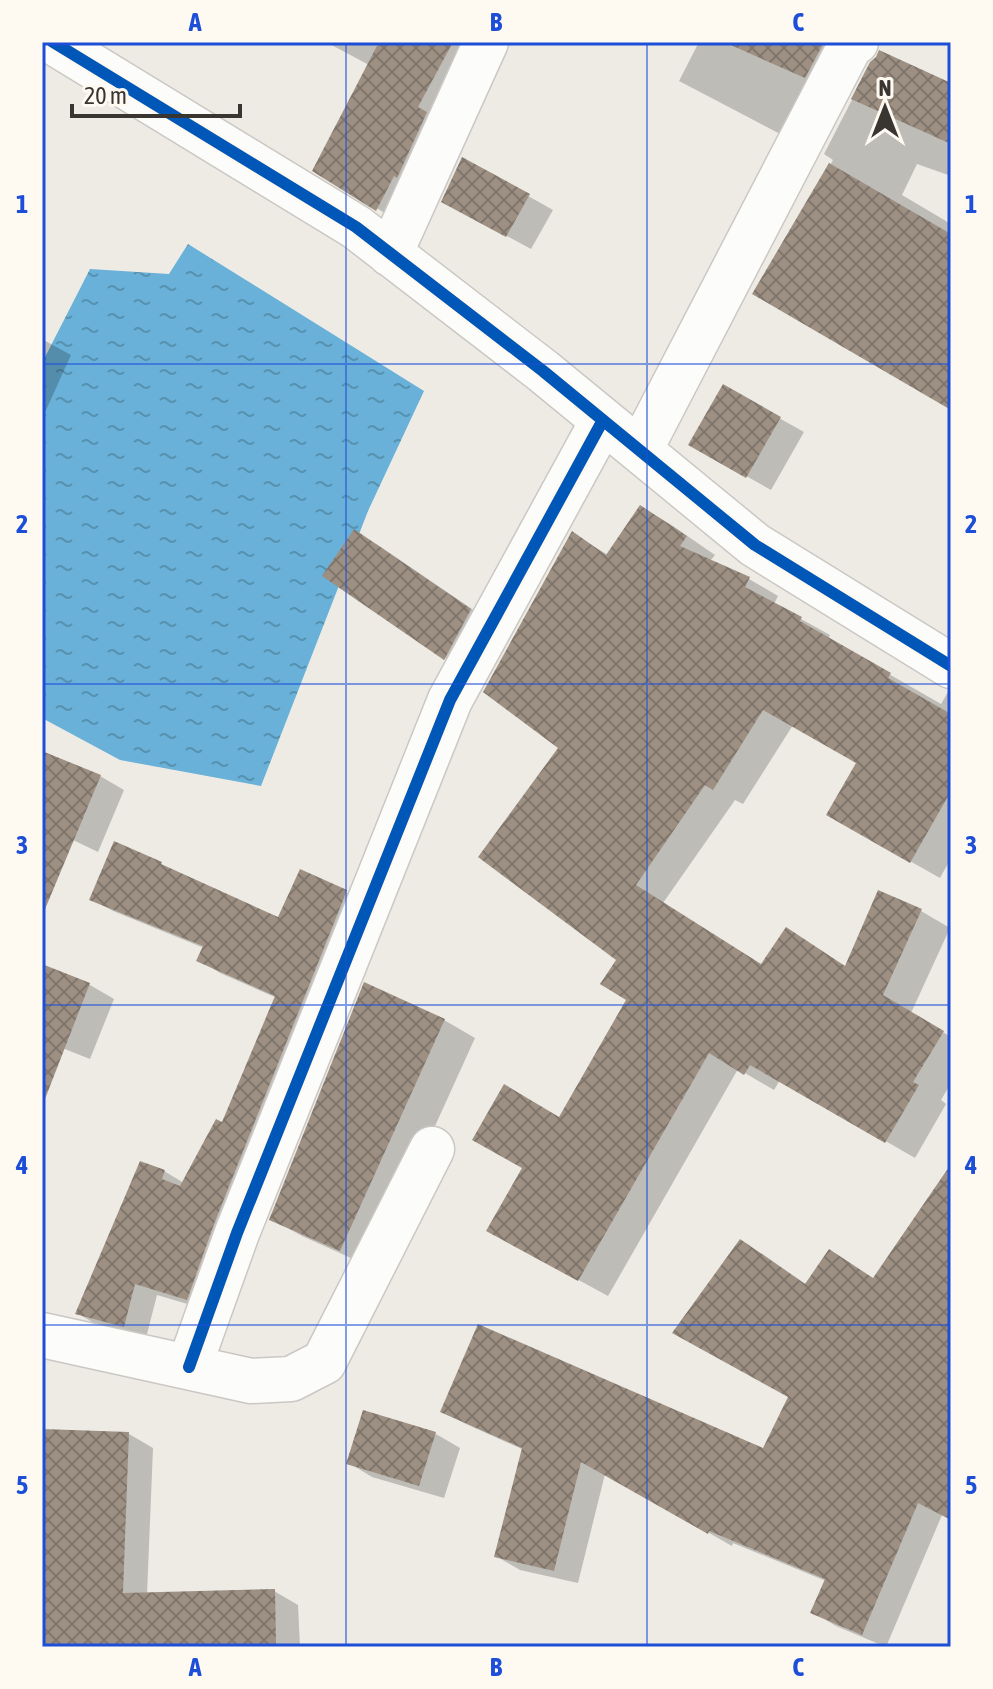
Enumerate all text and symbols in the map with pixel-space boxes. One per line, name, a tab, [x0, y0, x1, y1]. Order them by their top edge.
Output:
text: A	[188, 7, 202, 37]
text: B	[490, 7, 503, 37]
text: C	[792, 7, 804, 37]
scale bar	[72, 68, 240, 118]
north arrow	[845, 68, 925, 148]
text: N	[879, 75, 891, 101]
text: 20 m	[84, 82, 127, 109]
text: 1	[16, 189, 28, 219]
text: 1	[965, 189, 977, 219]
text: 2	[16, 509, 28, 539]
text: 2	[965, 509, 977, 539]
text: 3	[16, 830, 28, 860]
text: 3	[965, 830, 977, 860]
text: 4	[15, 1150, 28, 1180]
text: 4	[964, 1150, 977, 1180]
text: 5	[16, 1470, 28, 1500]
text: 5	[965, 1470, 977, 1500]
text: A	[188, 1652, 202, 1682]
text: B	[490, 1652, 503, 1682]
text: C	[792, 1652, 804, 1682]

